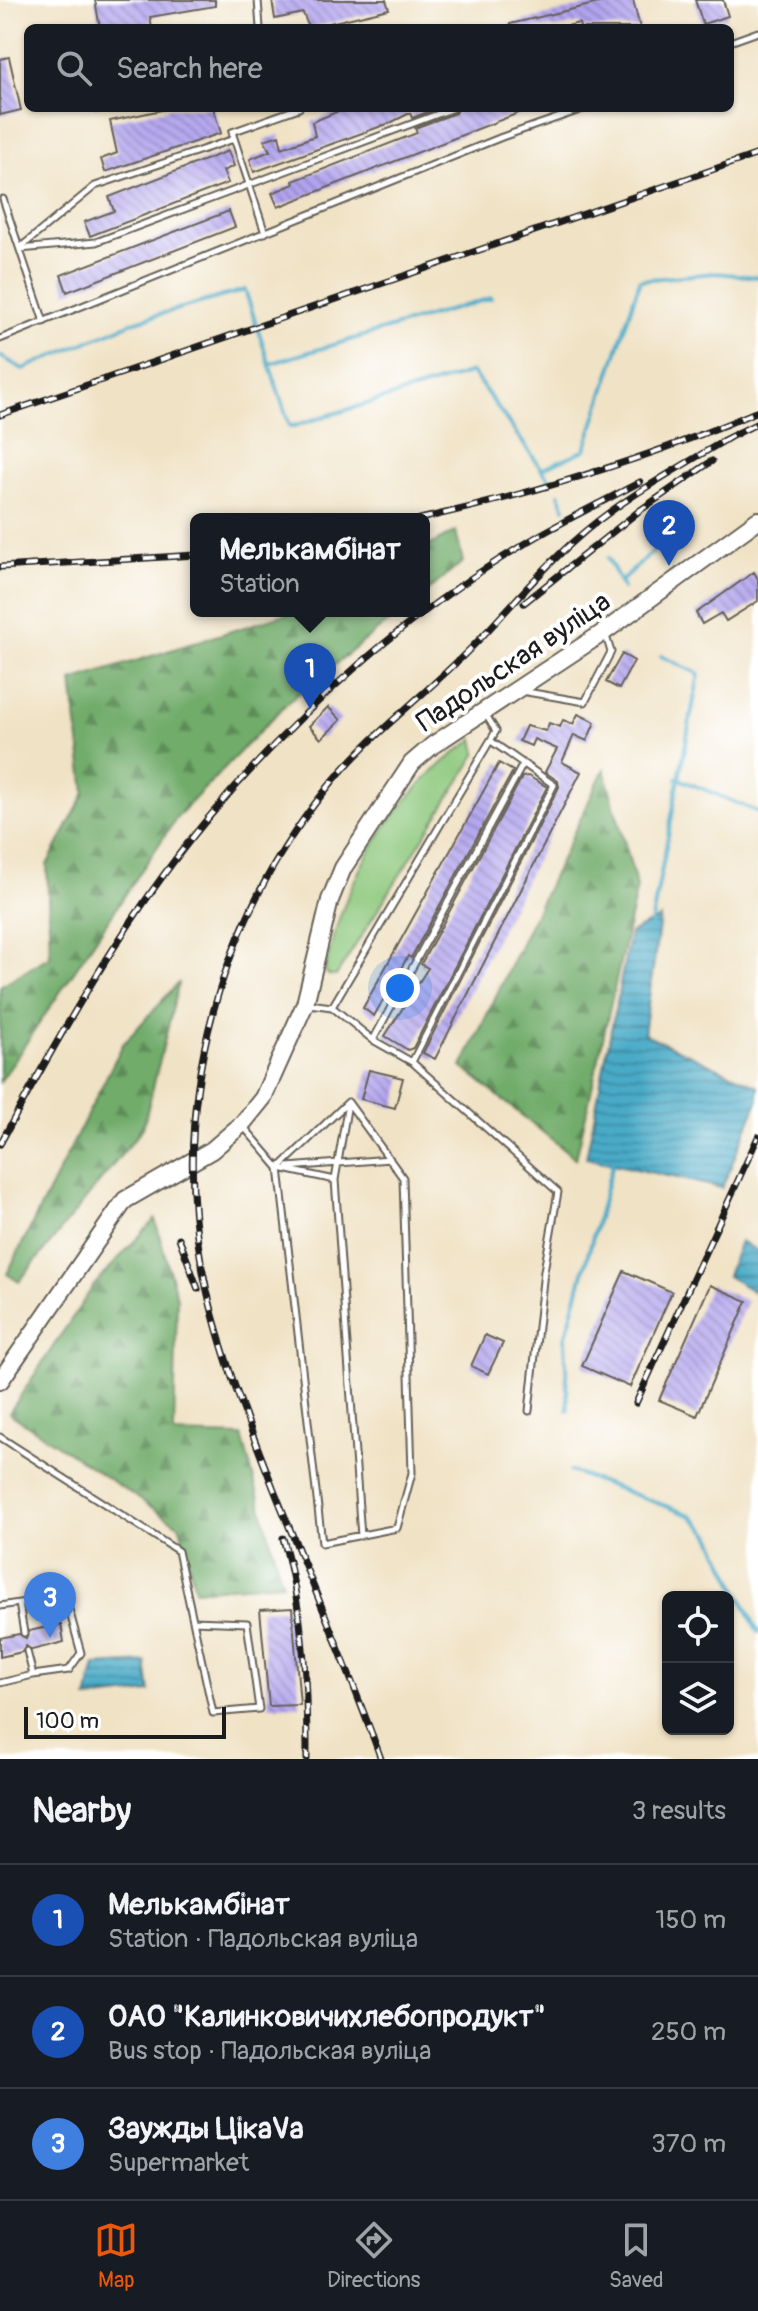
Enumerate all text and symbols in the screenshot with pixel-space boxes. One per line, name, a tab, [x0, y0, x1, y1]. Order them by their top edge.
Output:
search box	[24, 24, 734, 112]
icon: search	[52, 46, 96, 90]
text: Search here	[116, 50, 263, 87]
pin: 2	[643, 500, 695, 566]
popup	[190, 513, 430, 617]
text: Мелькамбінат	[219, 531, 401, 568]
text: Station	[219, 568, 300, 600]
street label: Падольская вуліца	[410, 584, 617, 740]
pin: 1	[284, 643, 336, 709]
your location	[380, 968, 420, 1008]
pin: 3	[24, 1572, 76, 1638]
map controls	[662, 1591, 734, 1735]
button: locate	[662, 1591, 734, 1663]
button: layers	[662, 1663, 734, 1735]
scale bar	[24, 1703, 226, 1739]
text: 100 m	[36, 1707, 99, 1735]
text: Nearby	[32, 1790, 131, 1833]
text: 3 results	[632, 1795, 726, 1827]
text: Мелькамбінат	[108, 1886, 290, 1923]
text: 1	[53, 1904, 63, 1936]
text: 150 m	[655, 1904, 726, 1936]
text: Station · Падольская вуліца	[108, 1923, 418, 1955]
text: ОАО "Калинковичихлебопродукт"	[108, 1998, 546, 2035]
text: 2	[51, 2016, 65, 2048]
text: 250 m	[651, 2016, 726, 2048]
text: Bus stop · Падольская вуліца	[108, 2035, 431, 2067]
text: Заужды ЦікаVа	[108, 2110, 304, 2147]
text: 3	[51, 2128, 65, 2160]
text: 370 m	[651, 2128, 726, 2160]
text: Supermarket	[108, 2147, 249, 2179]
tab: Map	[94, 2218, 138, 2294]
tab: Directions	[327, 2218, 420, 2294]
tab: Saved	[609, 2218, 664, 2294]

